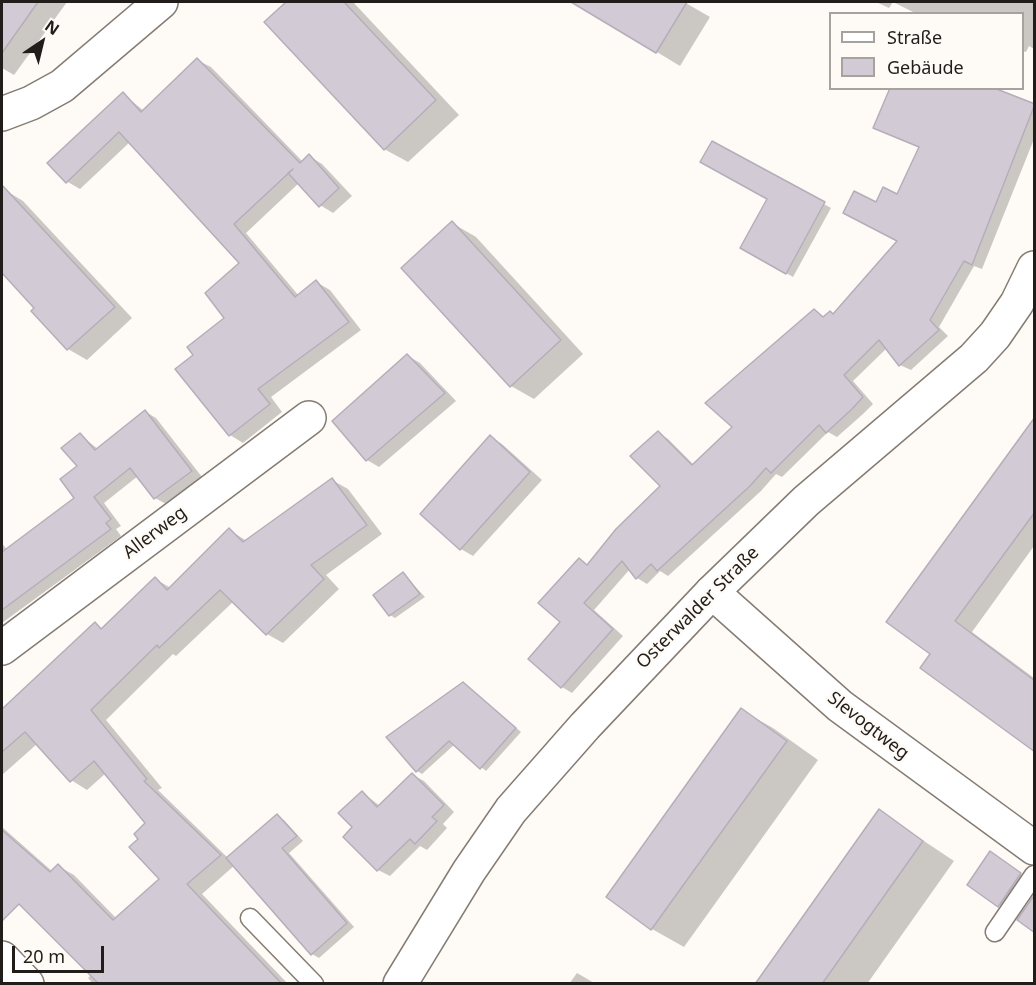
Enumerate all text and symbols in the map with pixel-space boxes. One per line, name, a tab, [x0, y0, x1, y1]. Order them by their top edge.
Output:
north arrow	[12, 12, 72, 72]
legend	[829, 12, 1024, 90]
text: N	[41, 15, 64, 40]
text: Straße	[887, 25, 942, 49]
text: Gebäude	[887, 55, 964, 79]
street label: Allerweg	[119, 502, 191, 564]
street label: Osterwalder Straße	[632, 542, 764, 674]
street label: Slevogtweg	[823, 688, 913, 764]
scale bar	[15, 934, 106, 972]
text: 20 m	[23, 944, 65, 968]

